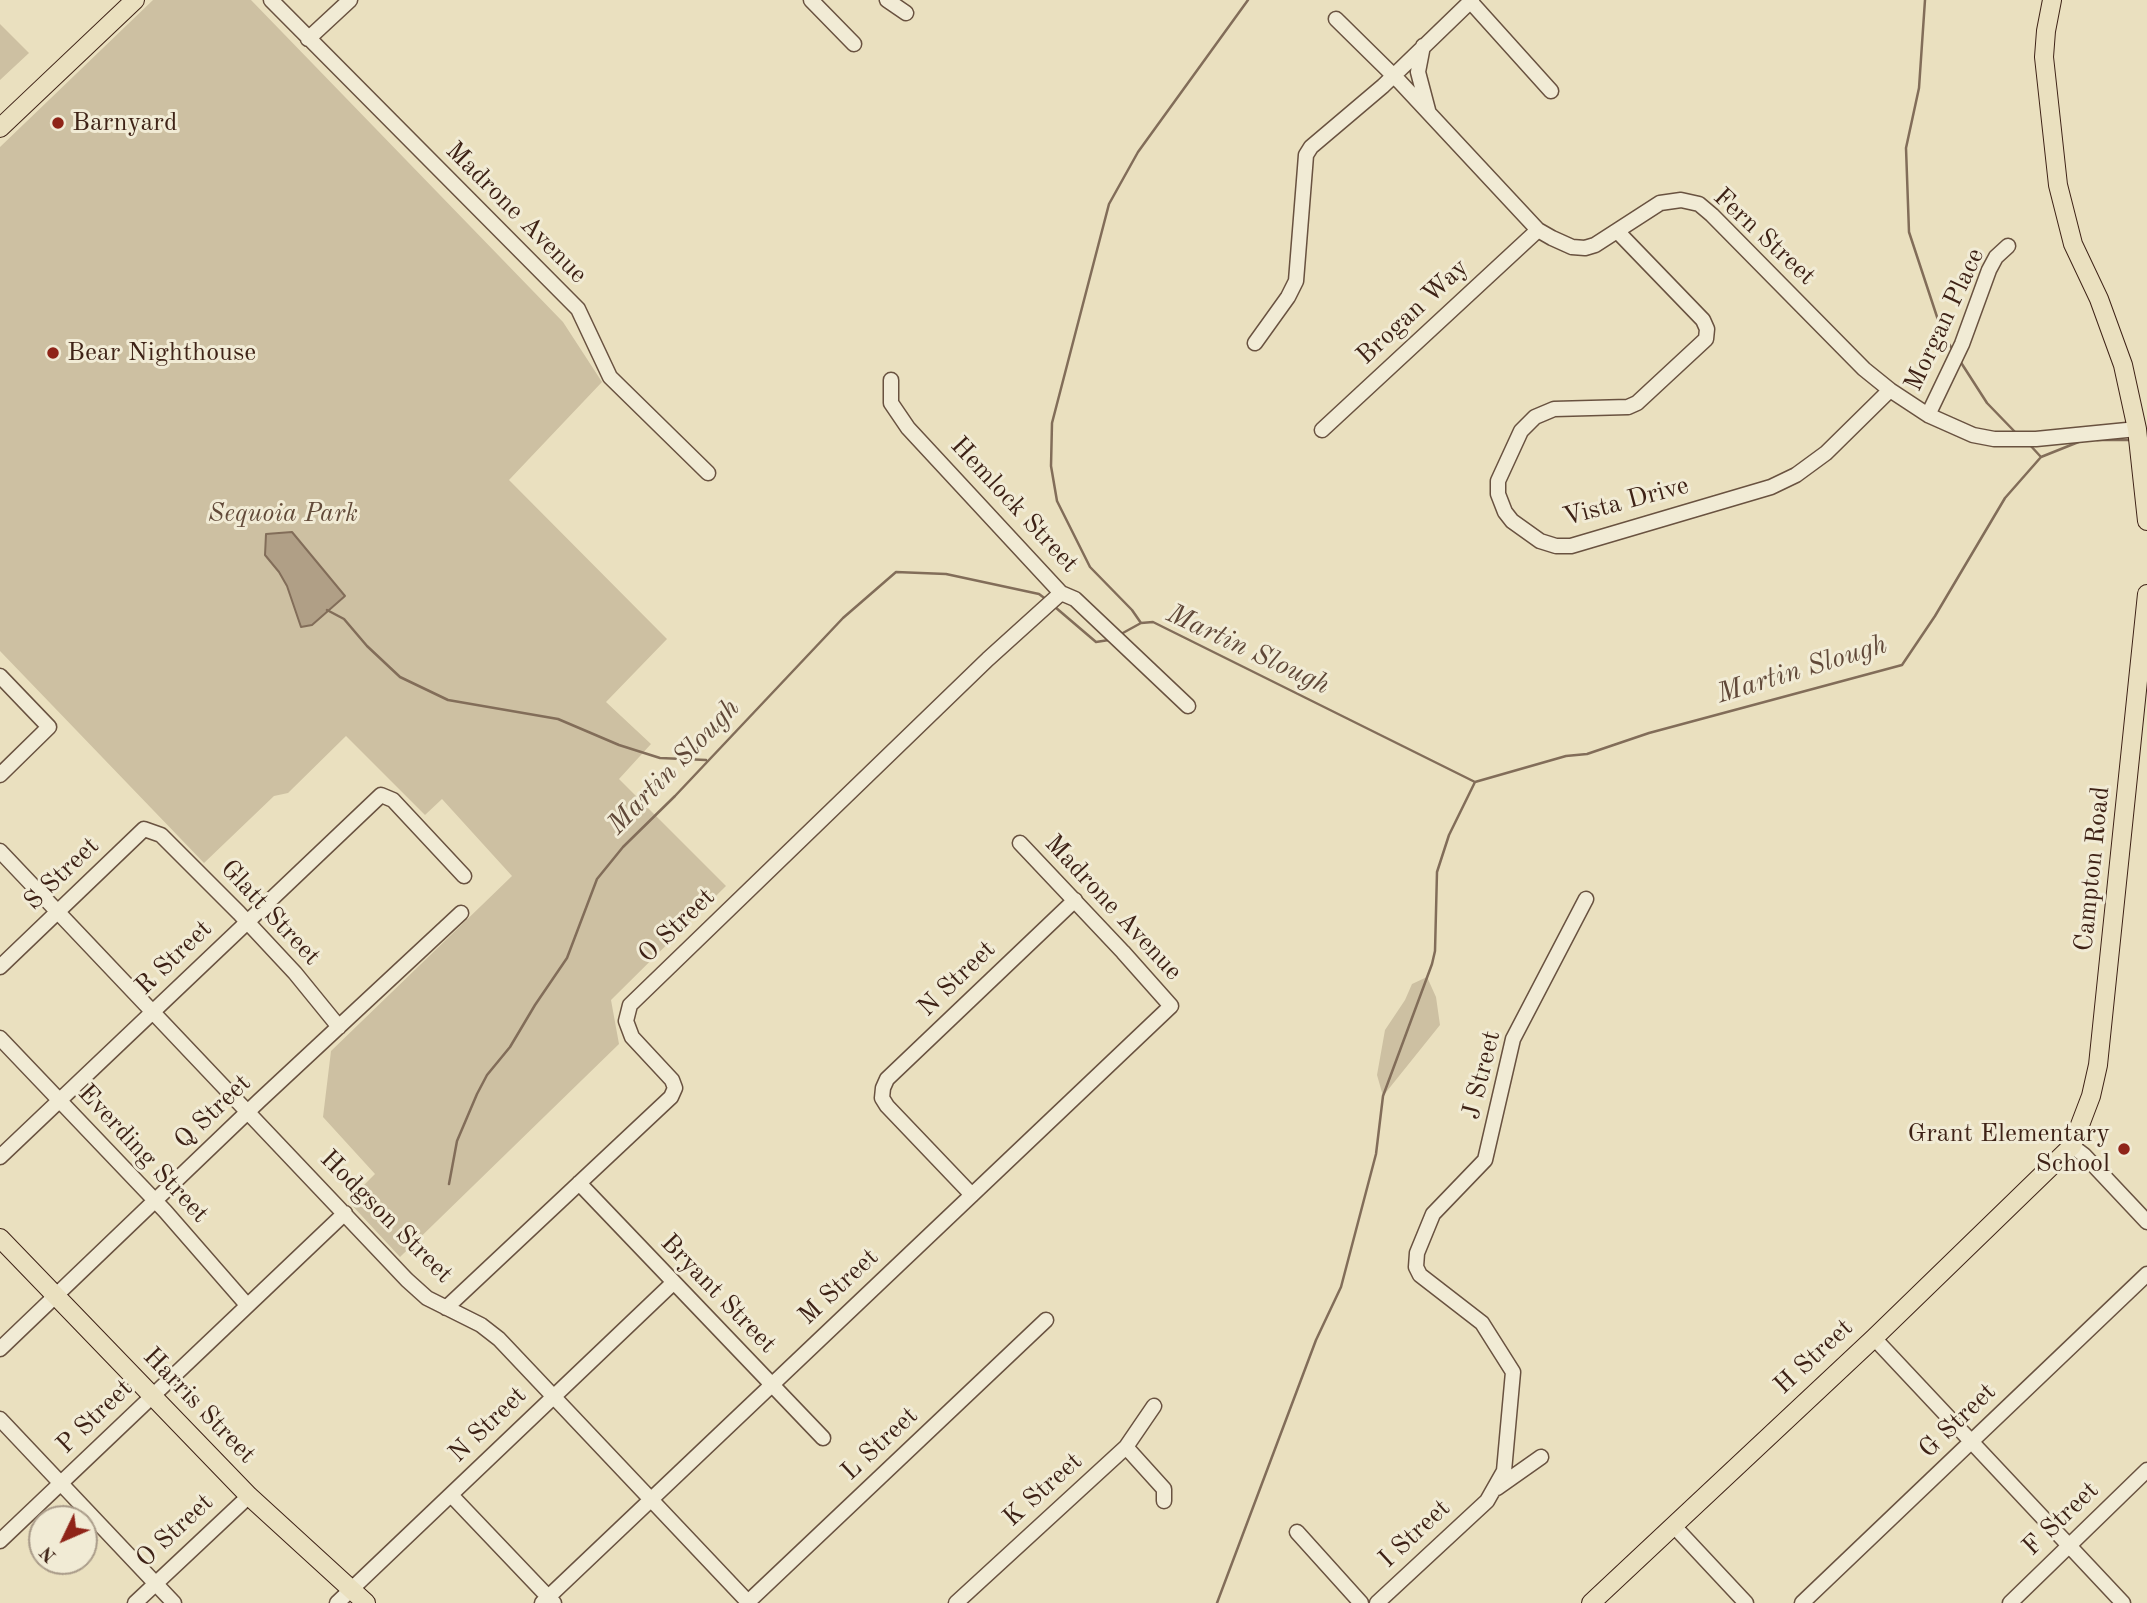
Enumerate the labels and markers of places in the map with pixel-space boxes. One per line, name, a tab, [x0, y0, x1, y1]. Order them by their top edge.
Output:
place label: Barnyard	[72, 107, 178, 139]
marker: Barnyard	[50, 115, 66, 131]
place label: Bear Nighthouse	[67, 337, 256, 369]
marker: Bear Nighthouse	[45, 345, 61, 361]
place label: Grant Elementary School	[1907, 1118, 2110, 1180]
marker: Grant Elementary School	[2116, 1141, 2132, 1157]

